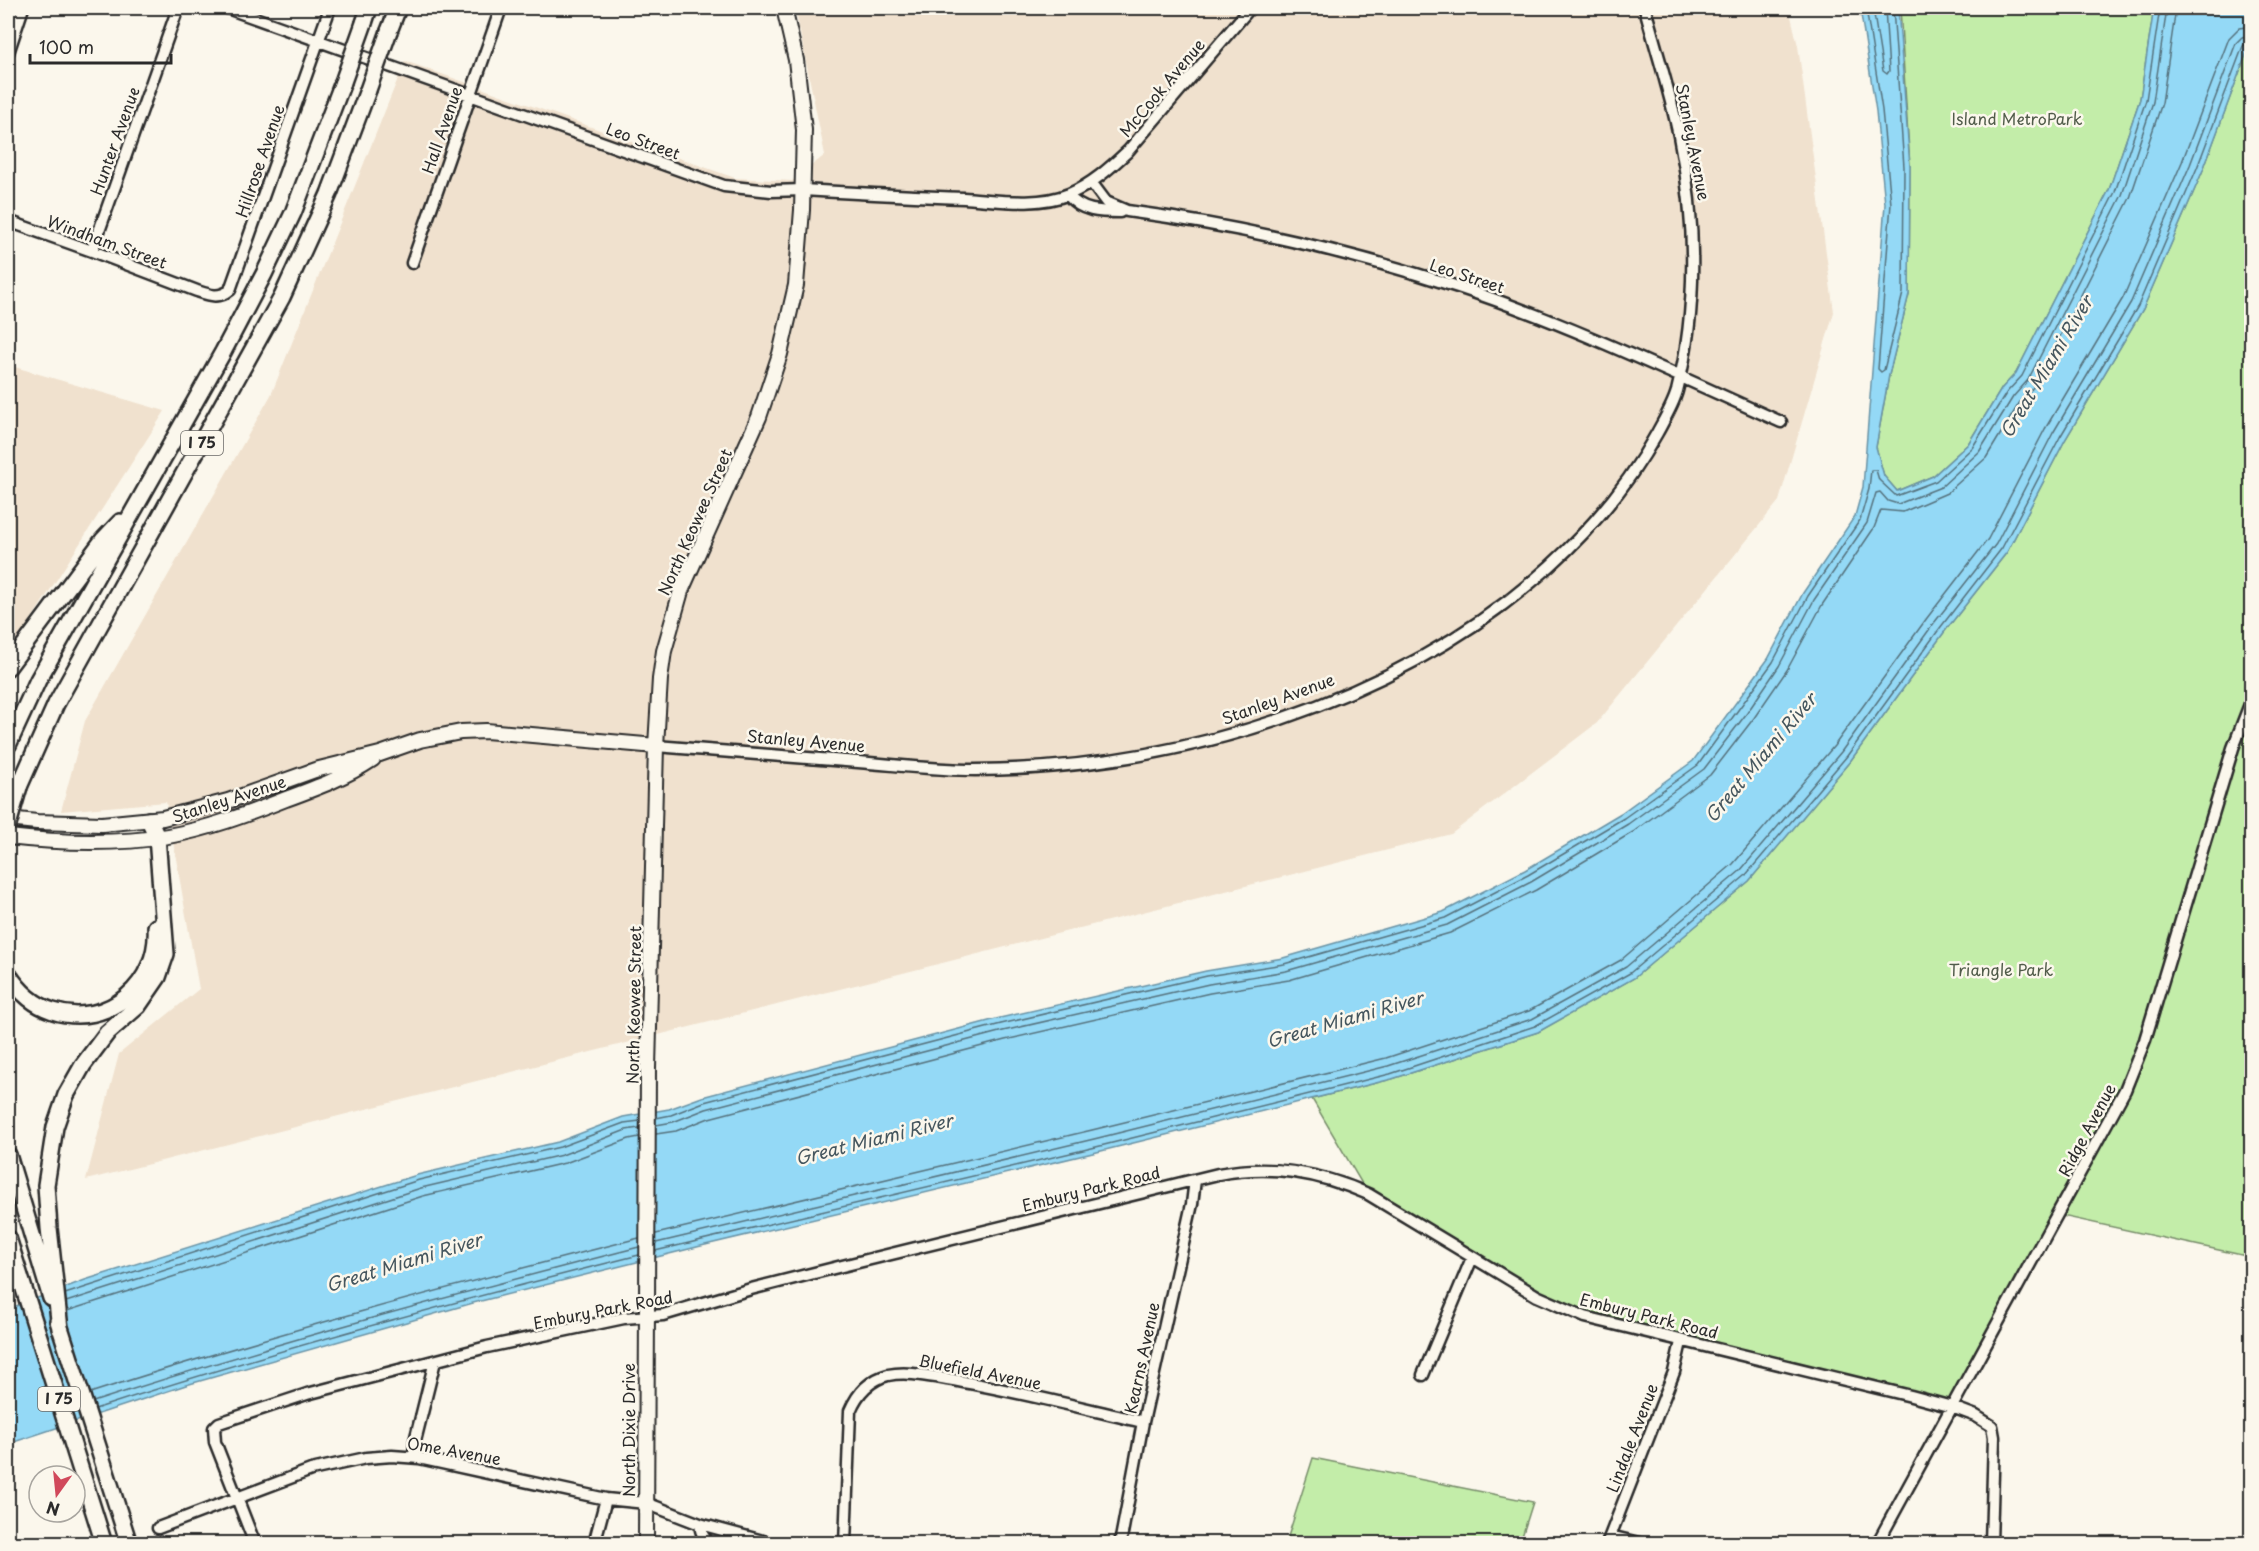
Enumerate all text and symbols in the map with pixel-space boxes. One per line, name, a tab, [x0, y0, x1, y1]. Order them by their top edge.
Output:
scale bar	[30, 27, 171, 65]
text: 100 m	[39, 33, 94, 60]
street label: McCook Avenue	[1113, 33, 1210, 142]
street label: Stanley Avenue	[1671, 81, 1717, 202]
street label: Hall Avenue	[415, 82, 467, 177]
street label: Hunter Avenue	[83, 83, 145, 198]
street label: Hillrose Avenue	[229, 101, 290, 220]
park label: Island MetroPark	[1952, 106, 2083, 130]
street label: Leo Street	[603, 116, 684, 165]
street label: Windham Street	[44, 208, 171, 274]
street label: Leo Street	[1427, 252, 1508, 298]
water label: Great Miami River	[1993, 288, 2100, 442]
road number: I 75	[181, 431, 223, 455]
street label: North Keowee Street	[651, 444, 737, 599]
street label: Stanley Avenue	[1218, 666, 1338, 730]
water label: Great Miami River	[1698, 684, 1824, 827]
street label: Stanley Avenue	[746, 723, 866, 757]
street label: Stanley Avenue	[169, 768, 289, 828]
street label: North Keowee Street	[620, 925, 646, 1084]
park label: Triangle Park	[1949, 957, 2053, 981]
water label: Great Miami River	[1263, 983, 1429, 1054]
street label: Ridge Avenue	[2052, 1079, 2121, 1180]
water label: Great Miami River	[792, 1105, 958, 1171]
street label: Embury Park Road	[1019, 1159, 1162, 1217]
water label: Great Miami River	[322, 1224, 487, 1298]
street label: Embury Park Road	[531, 1284, 675, 1334]
street label: Embury Park Road	[1578, 1286, 1721, 1344]
street label: Kearns Avenue	[1117, 1299, 1165, 1416]
street label: Bluefield Avenue	[917, 1347, 1044, 1395]
street label: North Dixie Drive	[616, 1363, 640, 1497]
street label: Lindale Avenue	[1599, 1379, 1663, 1496]
road number: I 75	[38, 1387, 80, 1411]
street label: Ome Avenue	[405, 1430, 503, 1470]
north arrow	[27, 1464, 87, 1524]
text: N	[44, 1496, 62, 1523]

